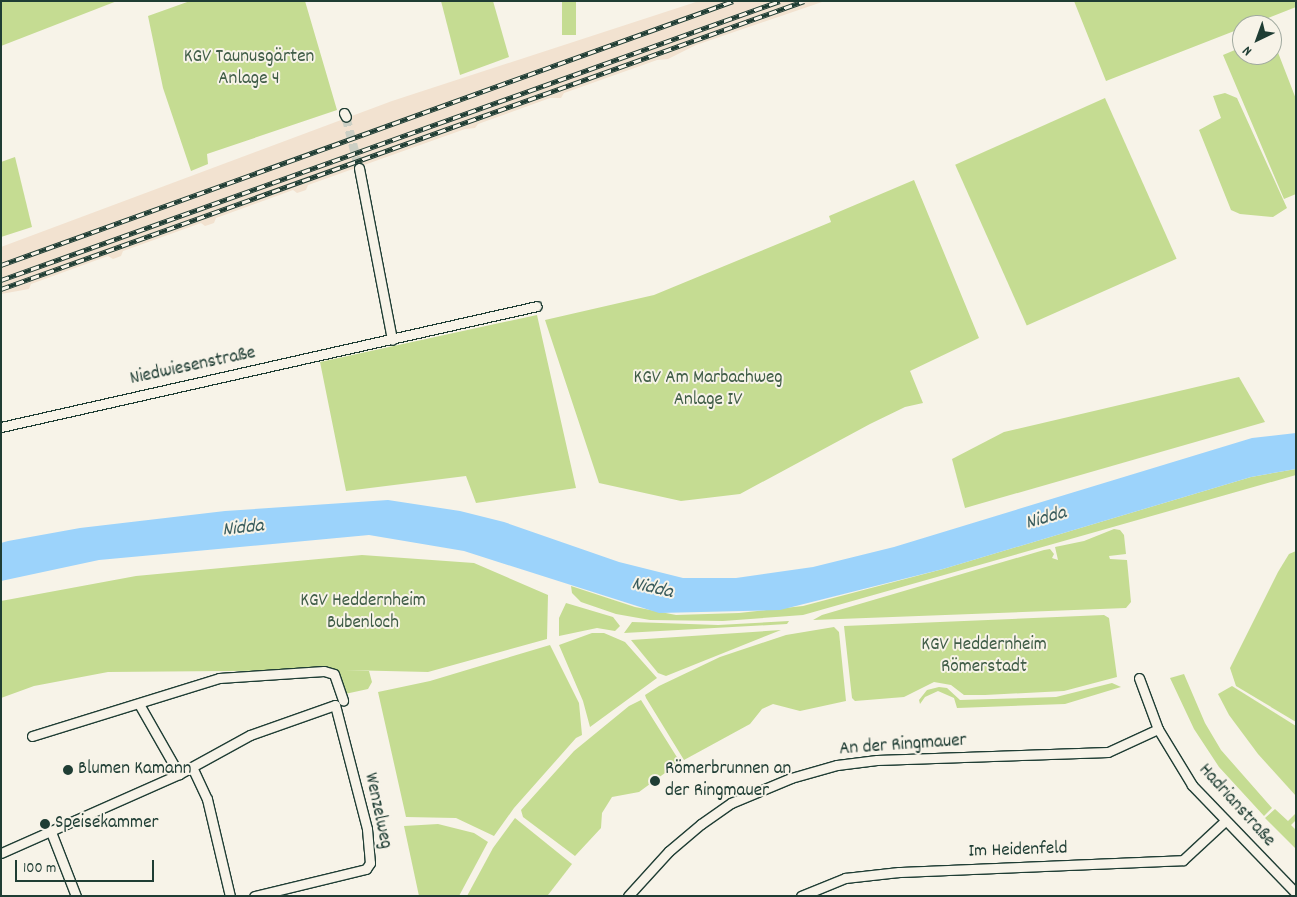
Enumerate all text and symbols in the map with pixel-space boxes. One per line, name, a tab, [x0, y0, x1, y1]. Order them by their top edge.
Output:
north arrow	[1232, 15, 1282, 65]
text: N	[1238, 41, 1257, 60]
park label: KGV Taunusgärten Anlage 4	[184, 47, 314, 91]
street label: Niedwiesenstraße	[128, 343, 258, 391]
park label: KGV Am Marbachweg Anlage IV	[633, 368, 783, 412]
water label: Nidda	[1023, 502, 1069, 536]
water label: Nidda	[221, 515, 265, 543]
water label: Nidda	[629, 573, 675, 605]
park label: KGV Heddernheim Bubenloch	[300, 591, 426, 635]
park label: KGV Heddernheim Römerstadt	[921, 635, 1047, 679]
street label: An der Ringmauer	[839, 730, 967, 762]
place label: Blumen Kamann	[78, 759, 191, 781]
place label: Römerbrunnen an der Ringmauer	[665, 759, 791, 803]
street label: Hadrianstraße	[1193, 760, 1279, 852]
marker: Blumen Kamann	[62, 764, 74, 776]
street label: Wenzelweg	[358, 771, 396, 851]
marker: Römerbrunnen an der Ringmauer	[649, 775, 661, 787]
place label: Speisekammer	[55, 813, 159, 835]
marker: Speisekammer	[39, 818, 51, 830]
street label: Im Heidenfeld	[968, 838, 1068, 864]
scale bar	[18, 850, 156, 882]
text: 100 m	[23, 858, 56, 880]

